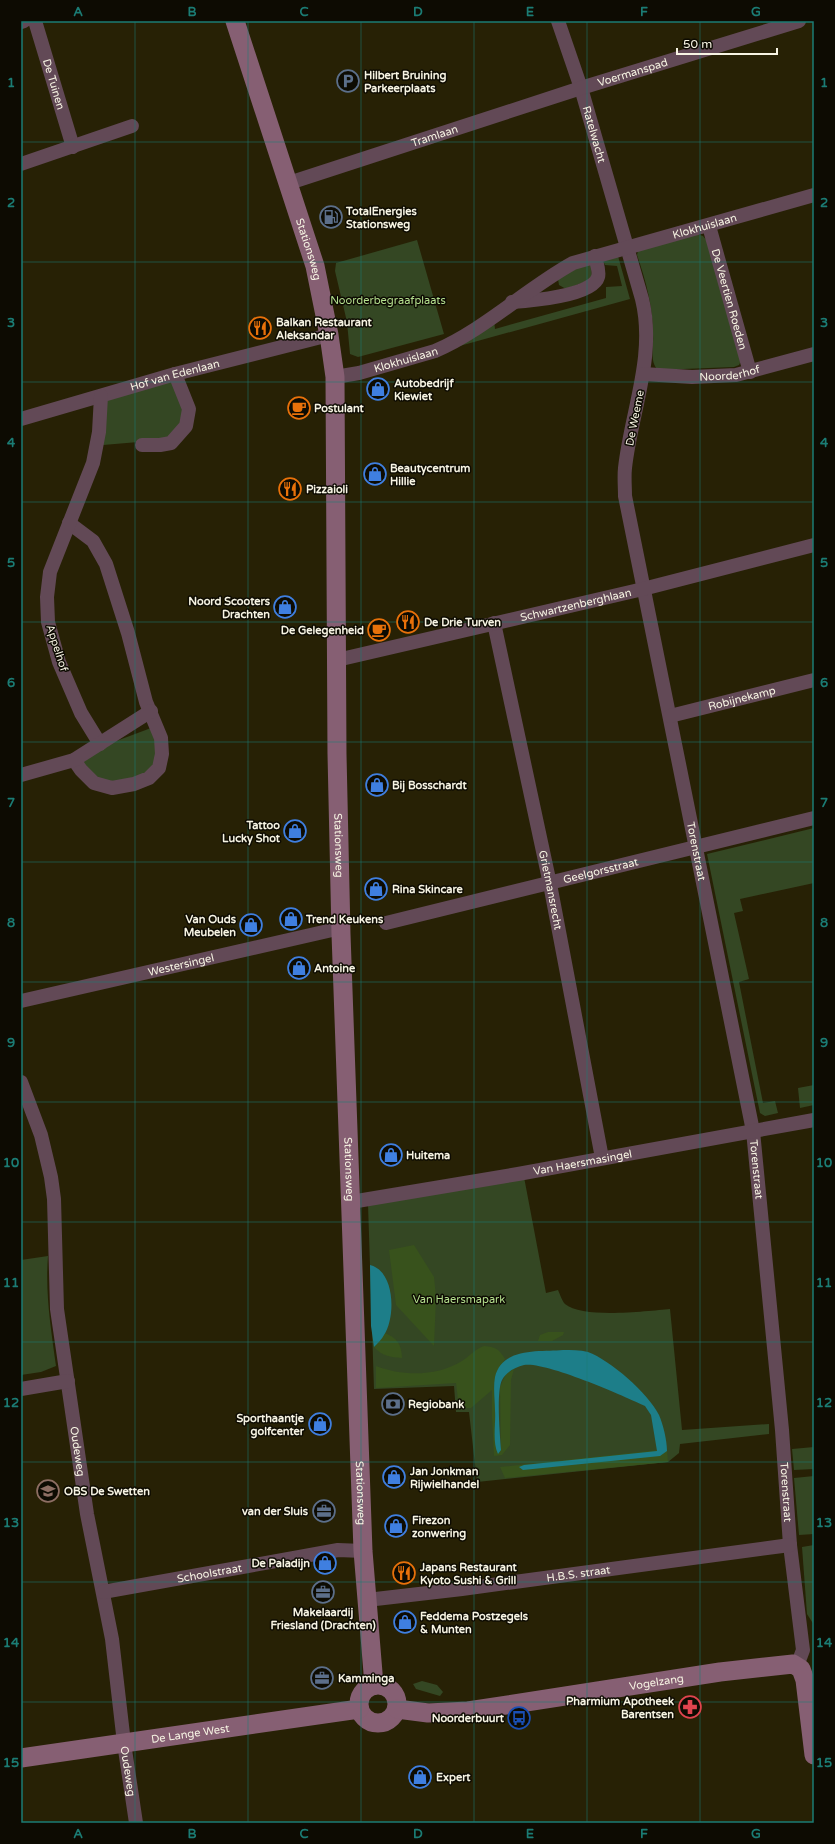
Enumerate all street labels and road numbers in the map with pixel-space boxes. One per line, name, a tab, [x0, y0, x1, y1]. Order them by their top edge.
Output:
street label: Voermanspad	[596, 55, 669, 89]
street label: De Tuinen	[40, 57, 68, 111]
street label: Ratelwacht	[580, 104, 609, 164]
street label: Tramlaan	[409, 122, 460, 149]
street label: Klokhuislaan	[671, 211, 738, 241]
street label: Stationsweg	[293, 217, 324, 281]
street label: De Veertien Roeden	[709, 247, 750, 351]
street label: Klokhuislaan	[372, 344, 439, 375]
street label: Hof van Edenlaan	[129, 357, 221, 393]
street label: Noorderhof	[699, 362, 762, 383]
street label: De Weeme	[623, 389, 647, 447]
street label: Schwartzenberghlaan	[519, 585, 633, 624]
street label: Appelhof	[43, 623, 71, 674]
street label: Robijnekamp	[707, 683, 777, 713]
street label: Stationsweg	[332, 813, 346, 878]
street label: Torenstraat	[684, 821, 709, 882]
street label: Grietmansrecht	[536, 849, 565, 931]
street label: Geelgorsstraat	[562, 855, 639, 886]
street label: Westersingel	[147, 951, 215, 978]
street label: Stationsweg	[342, 1137, 357, 1202]
street label: Torenstraat	[747, 1139, 766, 1200]
street label: Van Haersmasingel	[532, 1147, 633, 1178]
street label: Oudeweg	[68, 1425, 88, 1477]
street label: Stationsweg	[353, 1461, 369, 1525]
street label: Torenstraat	[778, 1462, 795, 1522]
street label: Schoolstraat	[176, 1561, 243, 1585]
street label: H.B.S. straat	[546, 1563, 611, 1584]
street label: Vogelzang	[628, 1671, 685, 1692]
street label: De Lange West	[150, 1721, 230, 1746]
street label: Oudeweg	[118, 1745, 138, 1797]

